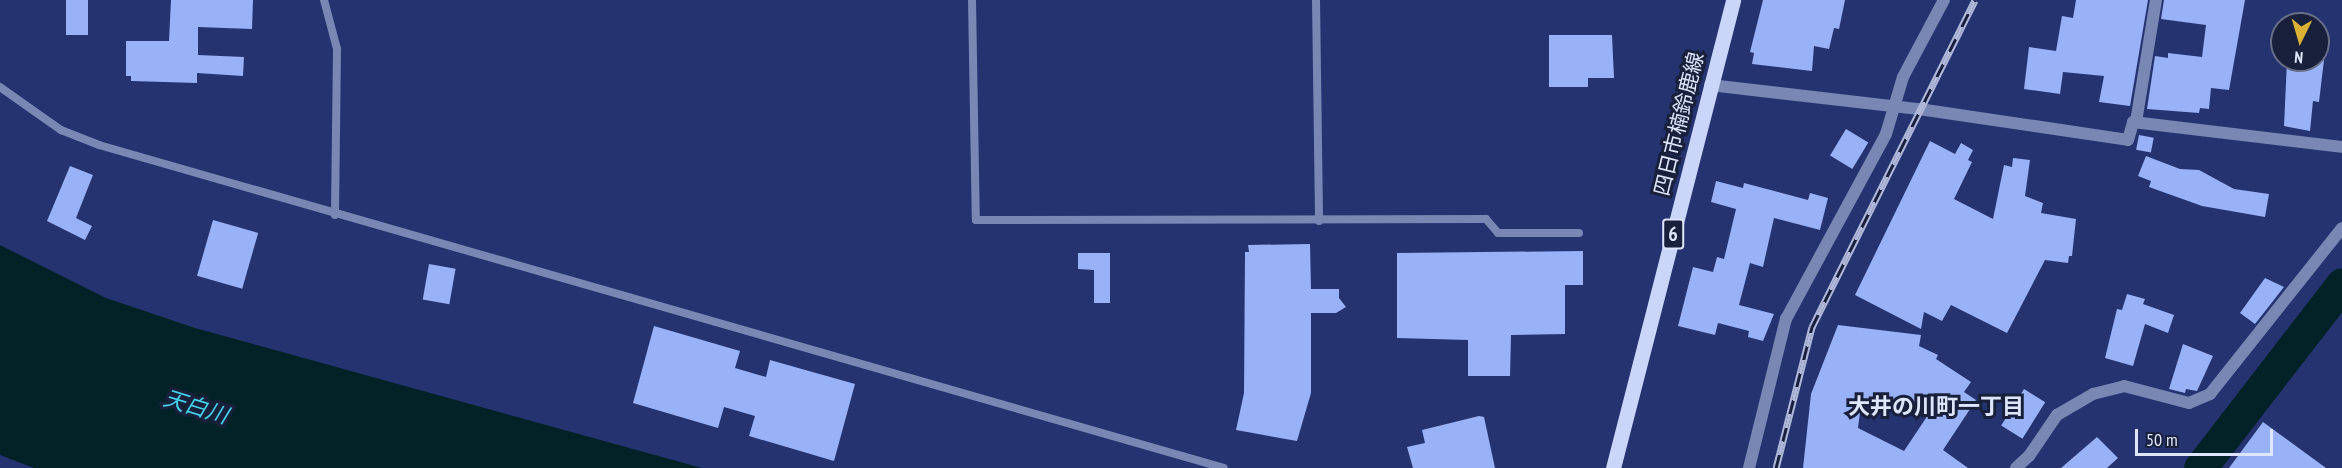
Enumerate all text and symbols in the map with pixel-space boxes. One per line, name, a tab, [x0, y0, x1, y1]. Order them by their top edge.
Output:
north arrow	[2270, 12, 2330, 72]
text: N	[2293, 48, 2304, 68]
street label: 四日市楠鈴鹿線	[1649, 50, 1709, 198]
road number: 6	[1661, 217, 1685, 251]
water label: 天白川	[161, 385, 231, 429]
district label: 大井の川町一丁目	[1848, 394, 2024, 420]
scale bar	[2138, 417, 2276, 455]
text: 50 m	[2146, 428, 2178, 451]

